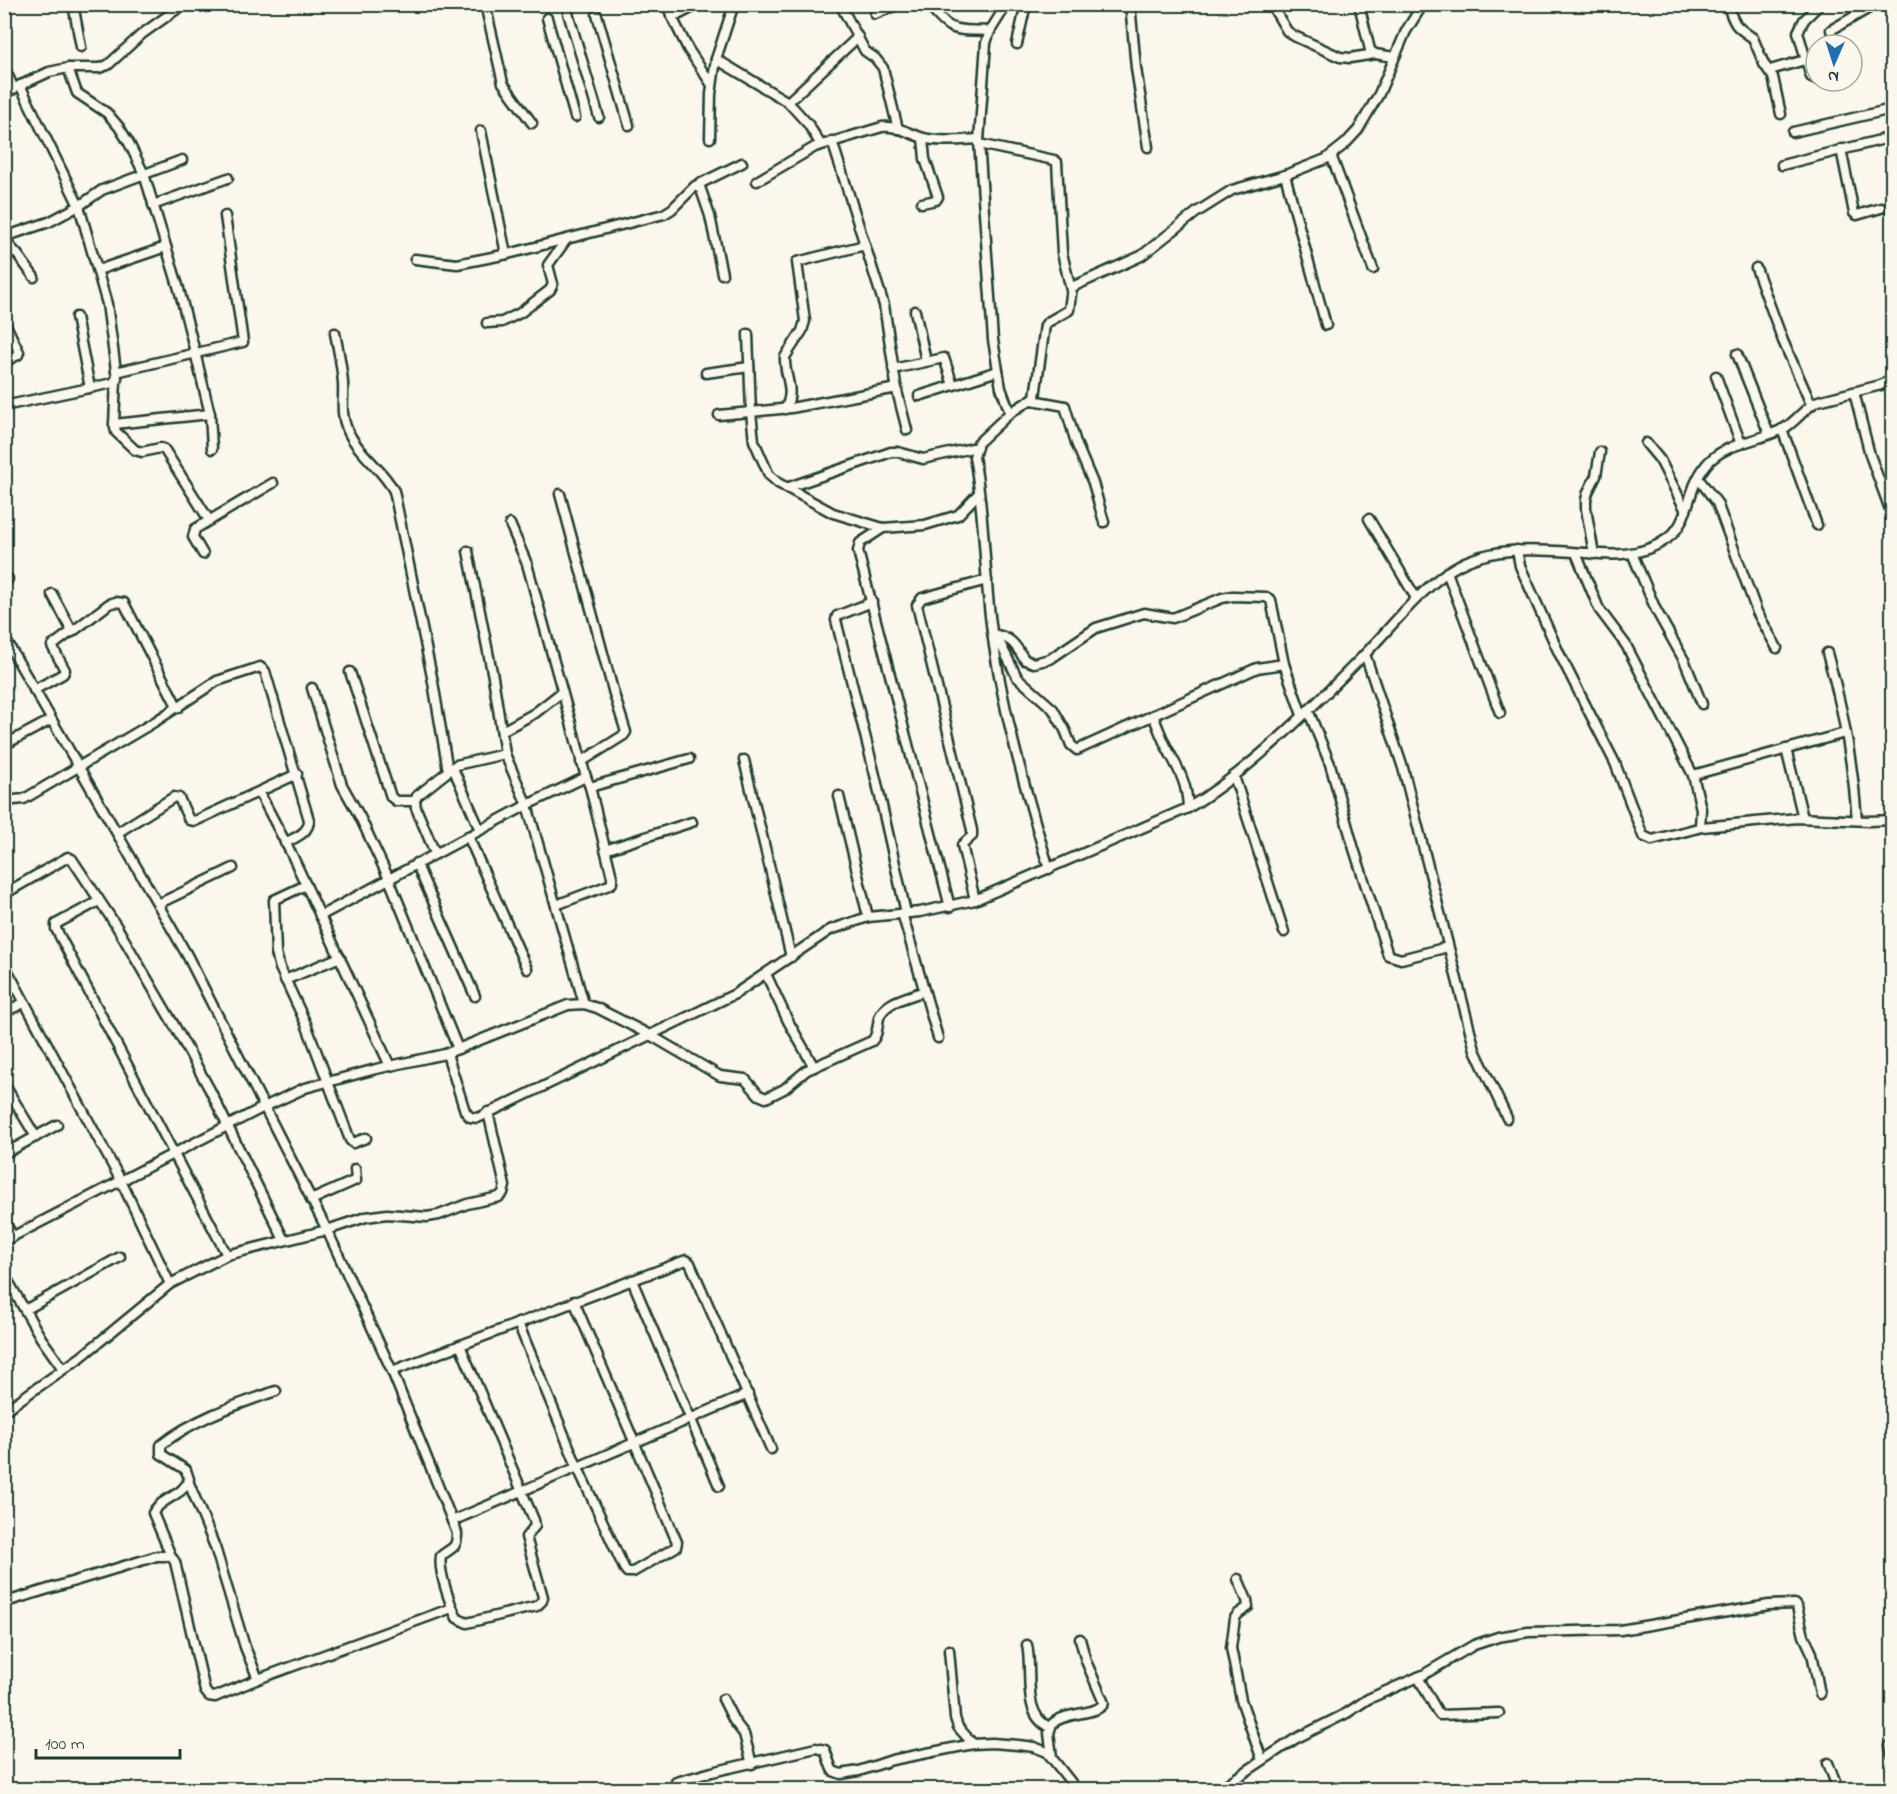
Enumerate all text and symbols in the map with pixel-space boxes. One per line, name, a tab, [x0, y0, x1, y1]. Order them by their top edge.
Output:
north arrow	[1804, 33, 1864, 93]
text: N	[1827, 64, 1839, 88]
scale bar	[36, 1722, 180, 1760]
text: 100 m	[45, 1732, 85, 1758]

